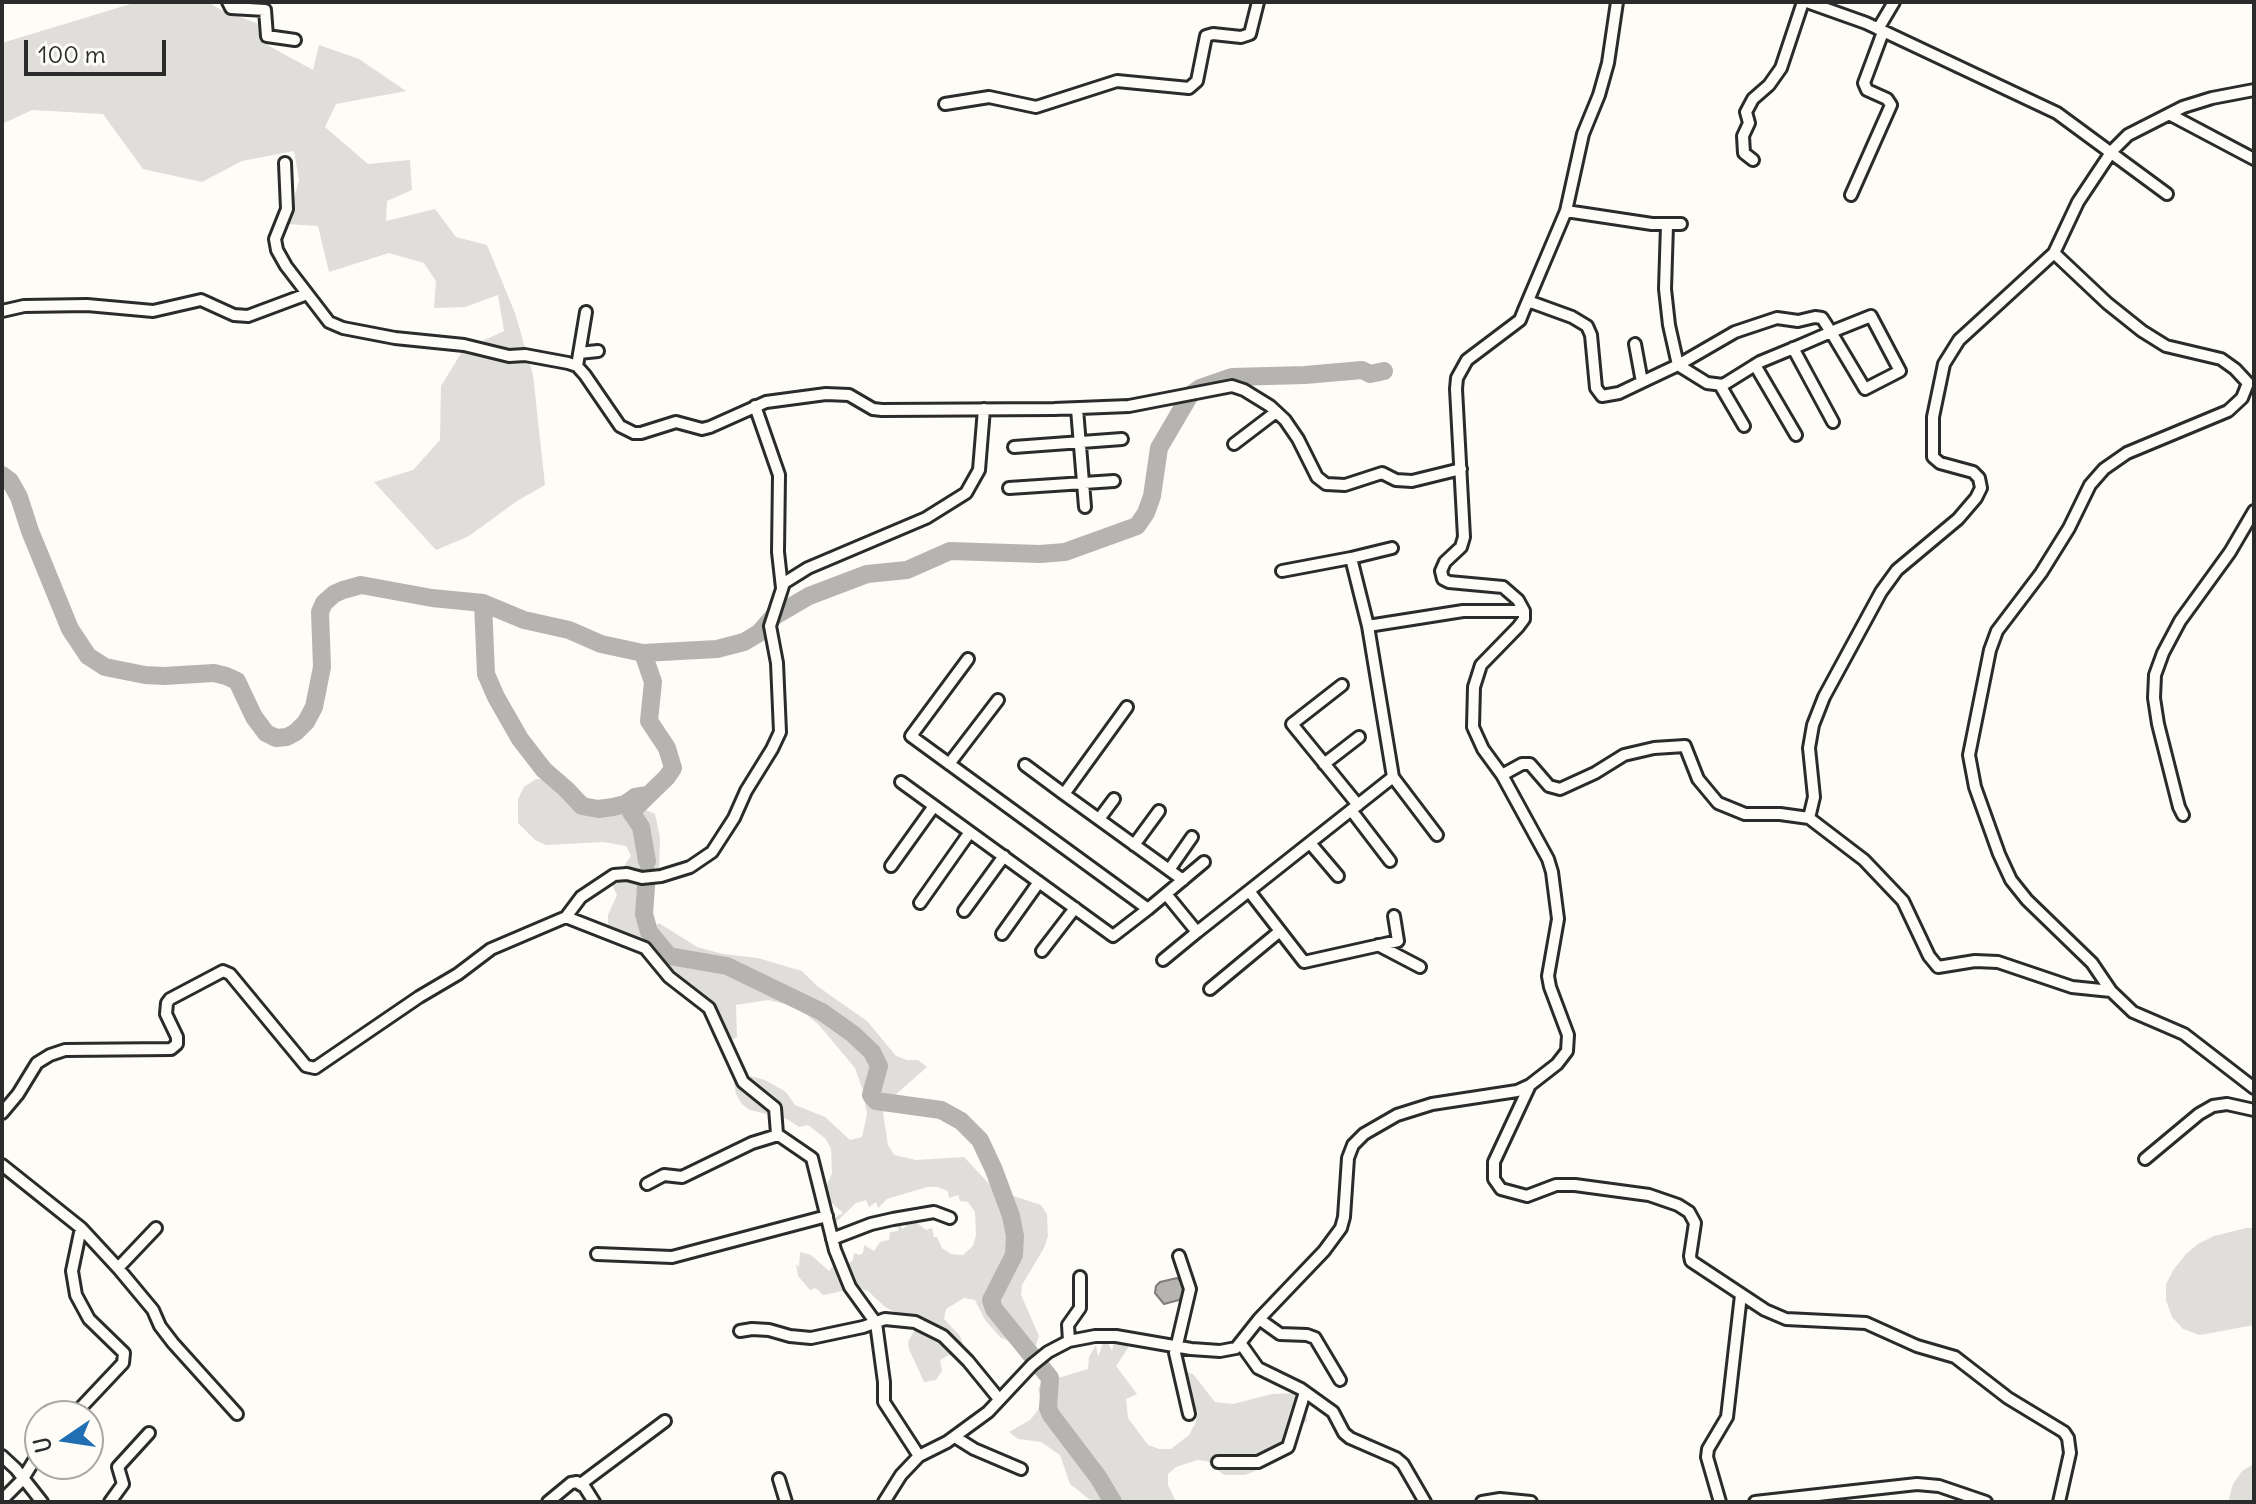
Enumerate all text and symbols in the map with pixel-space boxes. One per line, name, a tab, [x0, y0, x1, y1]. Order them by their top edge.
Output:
scale bar	[28, 24, 170, 74]
text: 100 m	[38, 39, 106, 69]
north arrow	[24, 1400, 104, 1480]
text: U	[27, 1434, 58, 1455]

